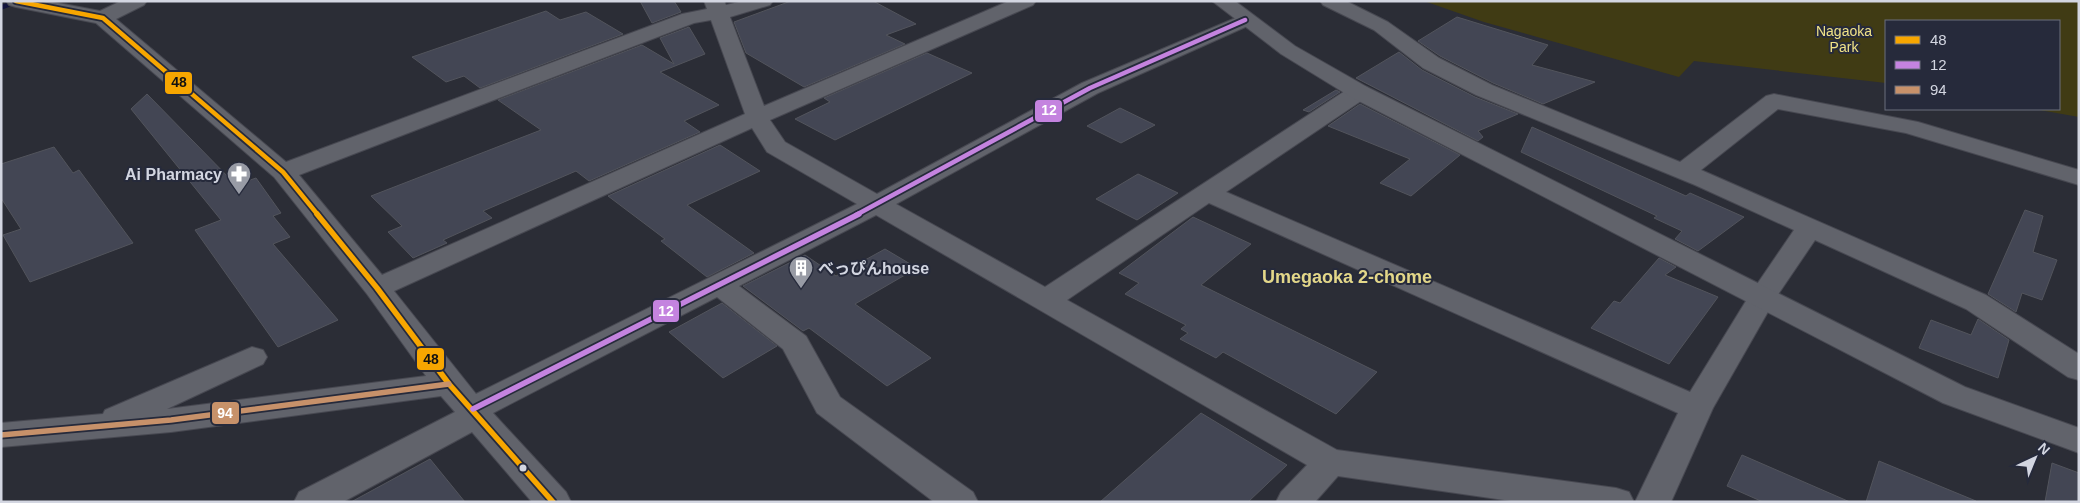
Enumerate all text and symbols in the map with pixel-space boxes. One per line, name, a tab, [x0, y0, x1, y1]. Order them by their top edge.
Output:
legend	[1885, 20, 2060, 110]
park label: Nagaoka Park	[1816, 23, 1872, 55]
text: 48	[1930, 31, 1947, 48]
text: 12	[1930, 56, 1947, 73]
line badge: 48	[164, 71, 193, 95]
text: 48	[171, 74, 187, 90]
text: 94	[1930, 81, 1947, 98]
line badge: 12	[1034, 99, 1063, 123]
text: 12	[1041, 102, 1057, 118]
pharmacy icon: Ai Pharmacy	[226, 161, 252, 195]
place label: Ai Pharmacy	[125, 166, 222, 183]
building icon: べっぴんhouse	[788, 255, 814, 289]
place label: べっぴんhouse	[818, 260, 929, 277]
district label: Umegaoka 2-chome	[1262, 267, 1432, 287]
line badge: 12	[652, 299, 680, 323]
text: 12	[658, 303, 674, 319]
line badge: 48	[416, 347, 445, 371]
text: 48	[423, 351, 439, 367]
line badge: 94	[211, 401, 240, 425]
text: 94	[217, 405, 233, 421]
north arrow	[2010, 433, 2060, 483]
text: N	[2035, 439, 2053, 458]
unlabelled marker	[518, 463, 528, 473]

